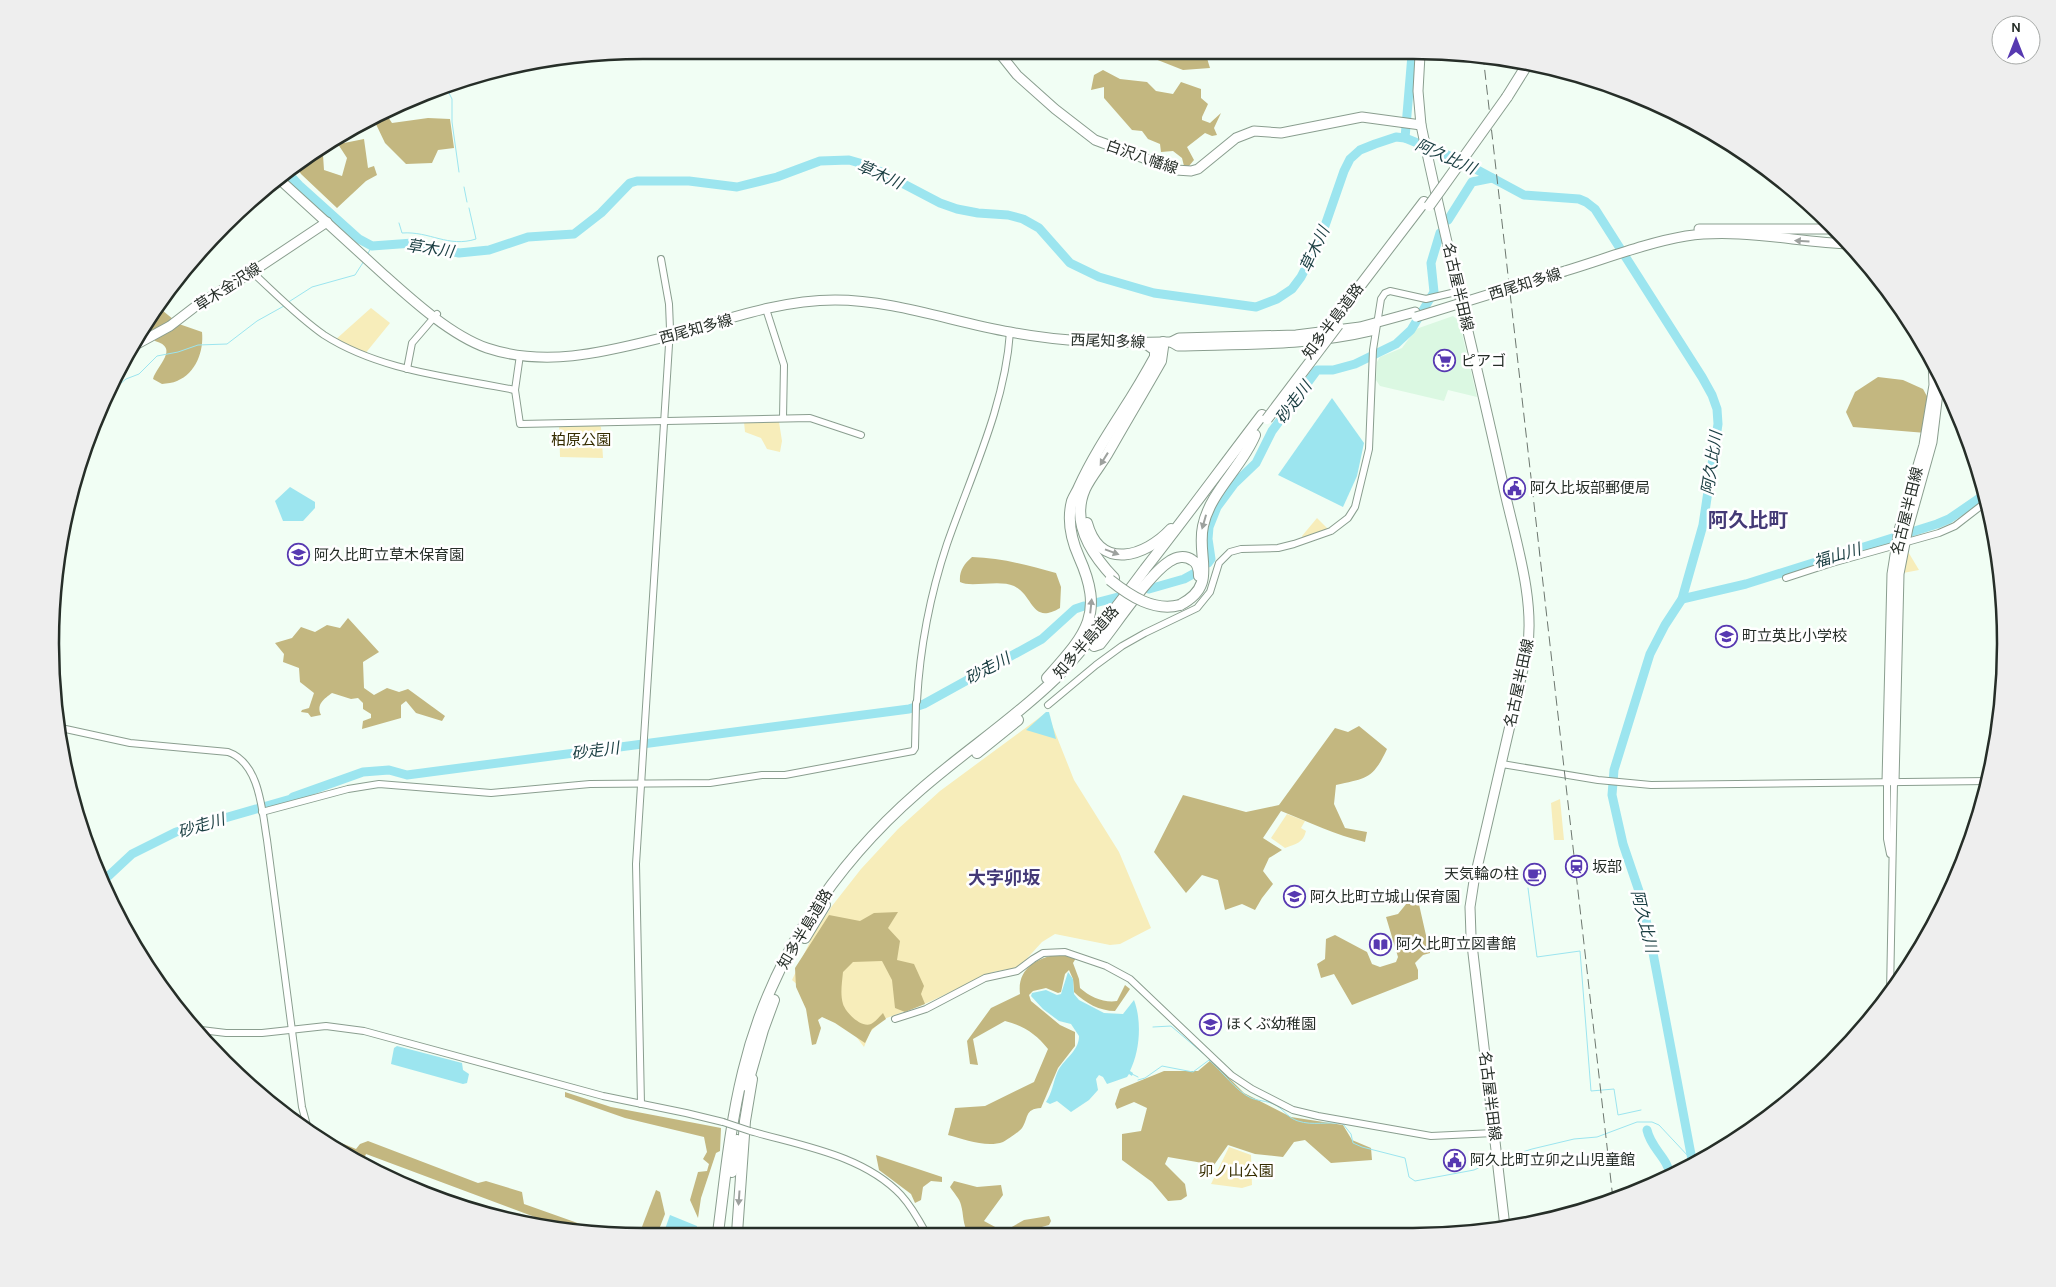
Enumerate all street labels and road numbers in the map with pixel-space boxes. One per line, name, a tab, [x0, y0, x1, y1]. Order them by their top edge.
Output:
street label: 白沢八幡線	[1104, 136, 1180, 178]
street label: 名古屋半田線	[1439, 241, 1477, 333]
street label: 草木金沢線	[192, 259, 264, 315]
street label: 西尾知多線	[1486, 264, 1564, 304]
street label: 知多半島道路	[1299, 280, 1367, 362]
street label: 西尾知多線	[657, 311, 735, 347]
street label: 西尾知多線	[1070, 331, 1146, 351]
street label: 名古屋半田線	[1887, 465, 1927, 557]
street label: 知多半島道路	[1050, 602, 1122, 682]
street label: 名古屋半田線	[1501, 637, 1537, 729]
street label: 知多半島道路	[774, 886, 836, 972]
street label: 名古屋半田線	[1476, 1050, 1504, 1142]

